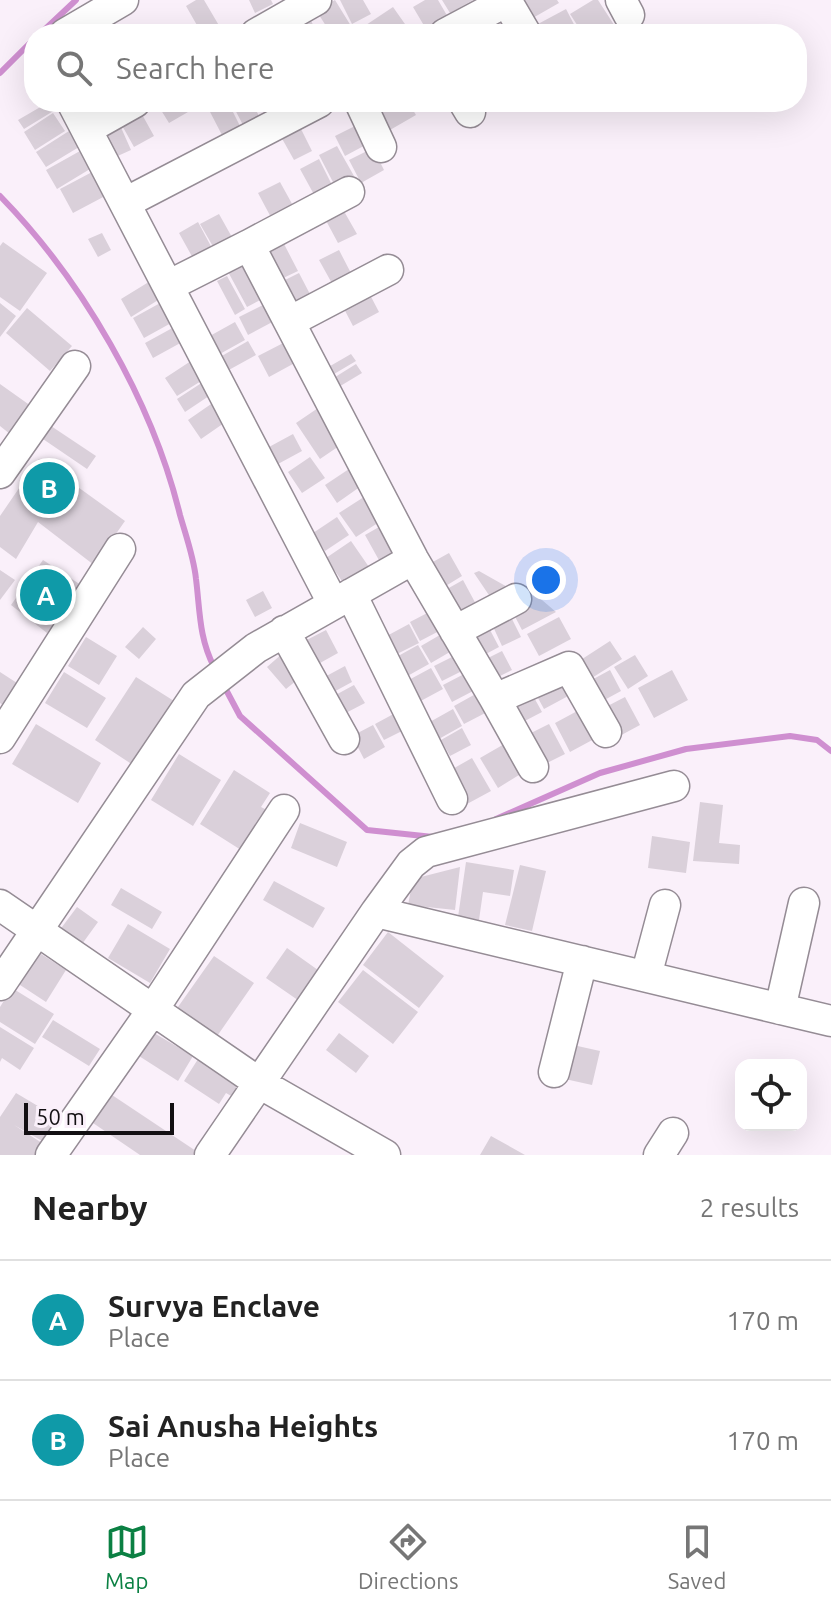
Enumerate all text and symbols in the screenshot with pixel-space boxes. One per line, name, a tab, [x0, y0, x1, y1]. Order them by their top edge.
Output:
search box	[24, 24, 807, 112]
icon: search	[52, 46, 96, 90]
text: Search here	[116, 51, 275, 85]
pin: B	[23, 458, 75, 518]
your location	[526, 560, 566, 600]
pin: A	[20, 565, 72, 625]
map controls	[735, 1059, 807, 1131]
button: locate	[735, 1059, 807, 1131]
scale bar	[24, 1099, 174, 1135]
text: 50 m	[36, 1104, 85, 1129]
text: Nearby	[32, 1188, 147, 1226]
text: 2 results	[700, 1193, 799, 1222]
text: Survya Enclave	[108, 1289, 320, 1323]
text: A	[49, 1306, 67, 1335]
text: 170 m	[727, 1306, 799, 1335]
text: Place	[108, 1323, 170, 1352]
text: Sai Anusha Heights	[108, 1409, 378, 1443]
text: B	[49, 1426, 67, 1455]
text: 170 m	[727, 1426, 799, 1455]
text: Place	[108, 1443, 170, 1472]
tab: Map	[105, 1520, 149, 1593]
tab: Directions	[358, 1520, 458, 1593]
tab: Saved	[668, 1520, 726, 1593]

